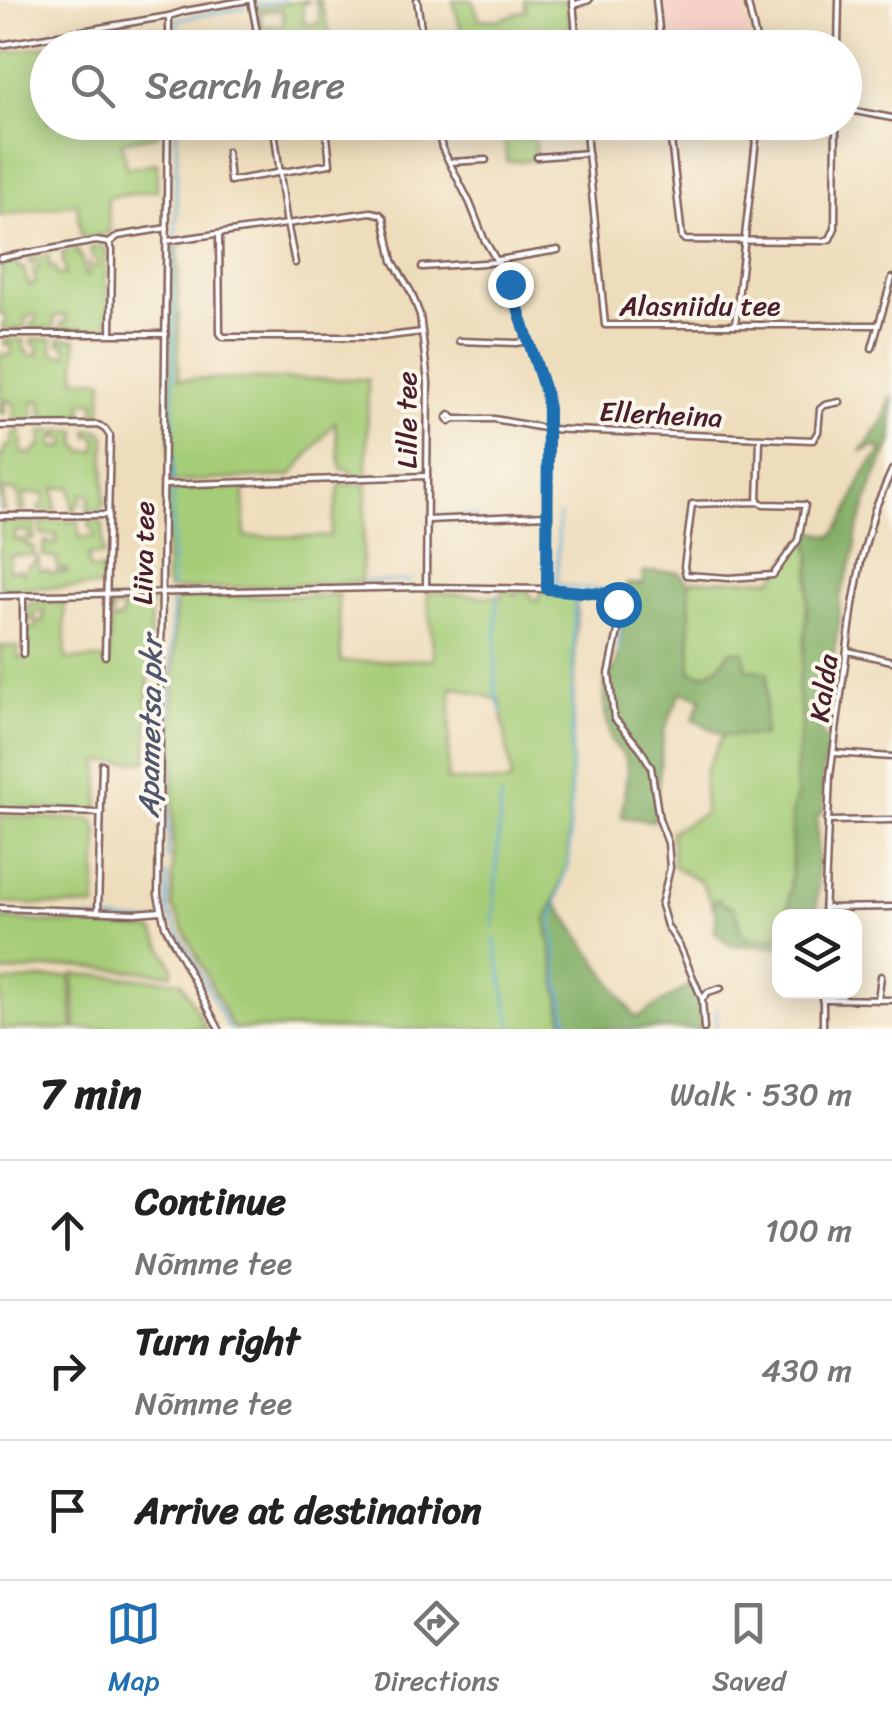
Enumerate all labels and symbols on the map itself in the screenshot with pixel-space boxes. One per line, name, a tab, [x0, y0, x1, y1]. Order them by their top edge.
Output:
route end	[488, 262, 534, 308]
street label: Alasniidu tee	[618, 281, 781, 330]
street label: Lille tee	[382, 371, 431, 469]
street label: Ellerheina	[598, 387, 724, 442]
street label: Liiva tee	[118, 501, 169, 605]
route start	[596, 582, 642, 628]
water label: Apametsa pkr	[121, 630, 179, 819]
street label: Kalda	[795, 650, 853, 725]

